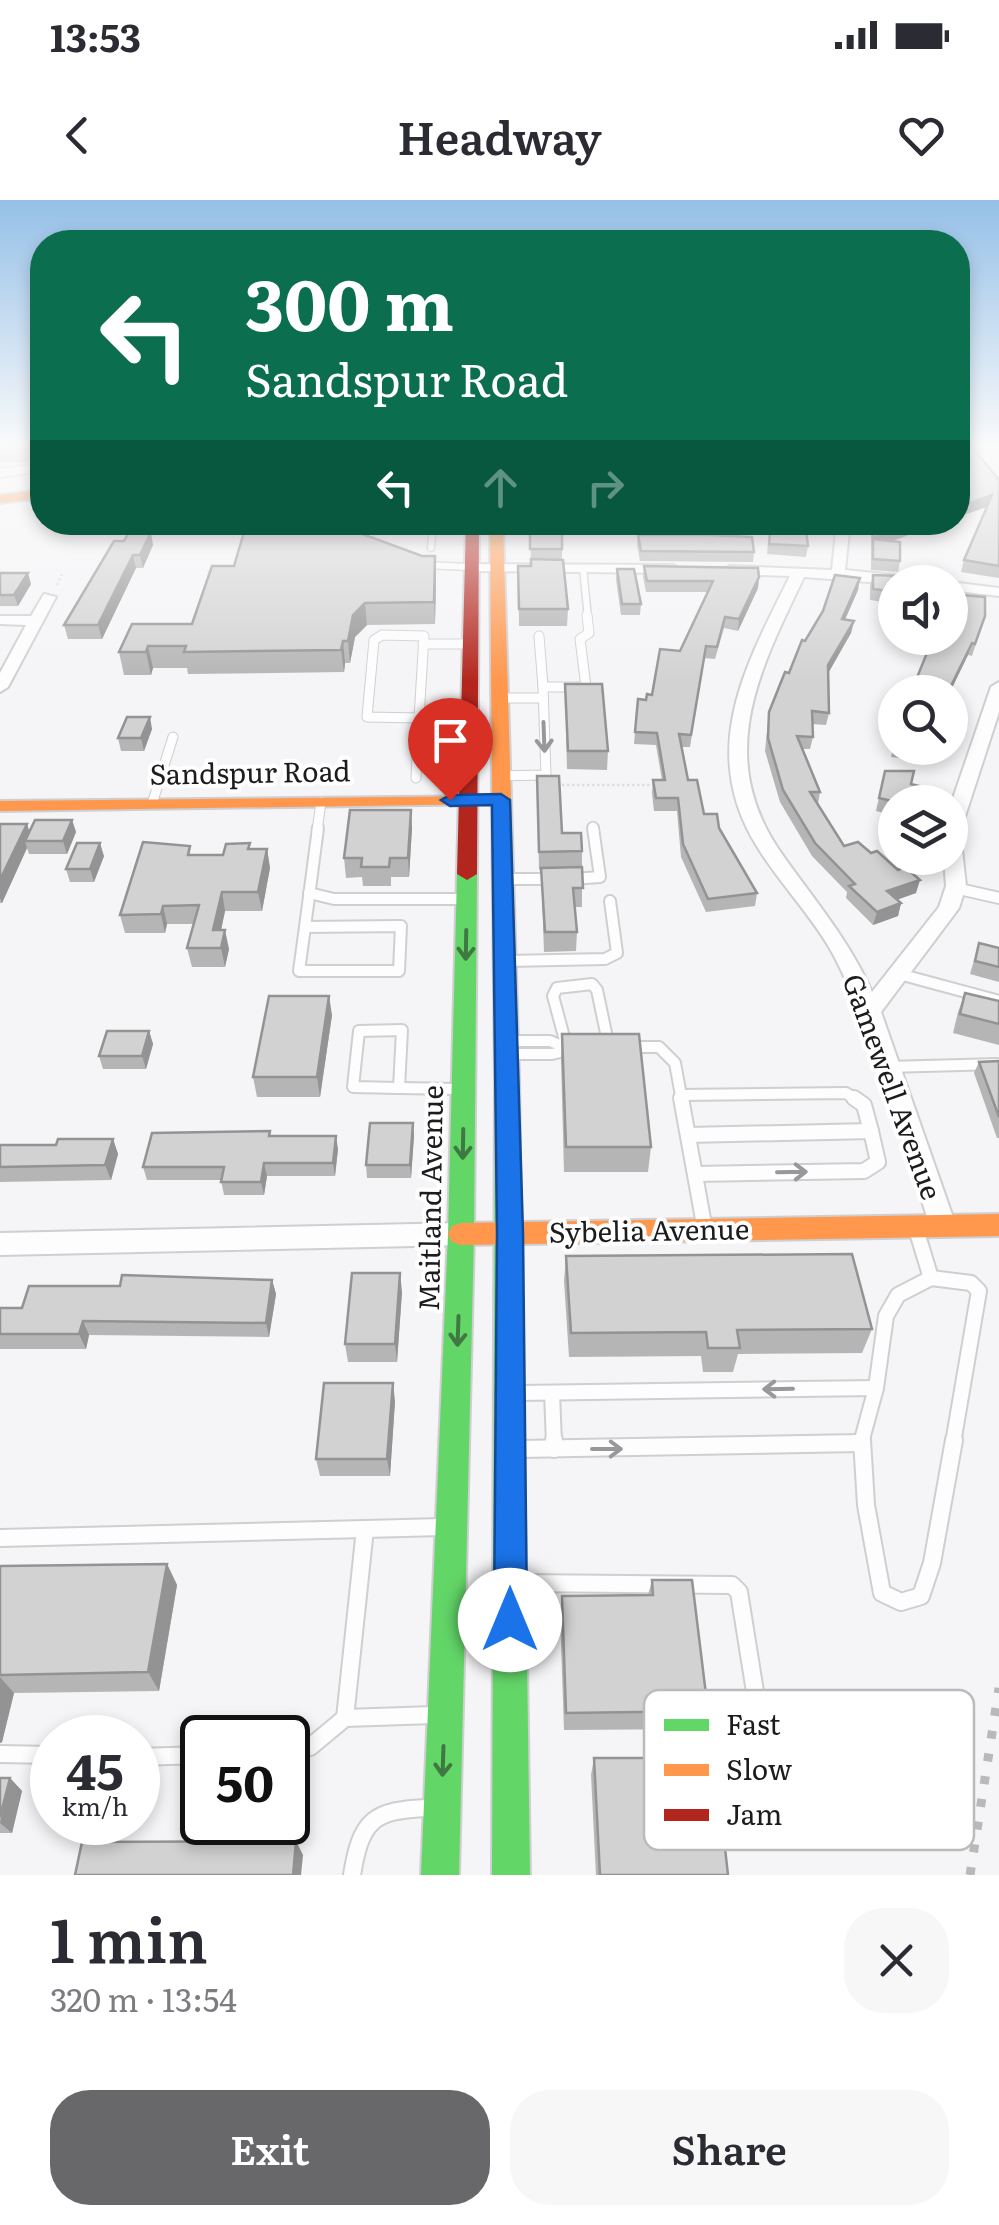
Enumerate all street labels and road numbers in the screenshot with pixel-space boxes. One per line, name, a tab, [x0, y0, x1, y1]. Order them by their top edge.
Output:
street label: Sandspur Road	[149, 748, 351, 794]
street label: Gamewell Avenue	[834, 968, 954, 1205]
street label: Maitland Avenue	[406, 1085, 452, 1311]
street label: Sybelia Avenue	[548, 1206, 750, 1252]

